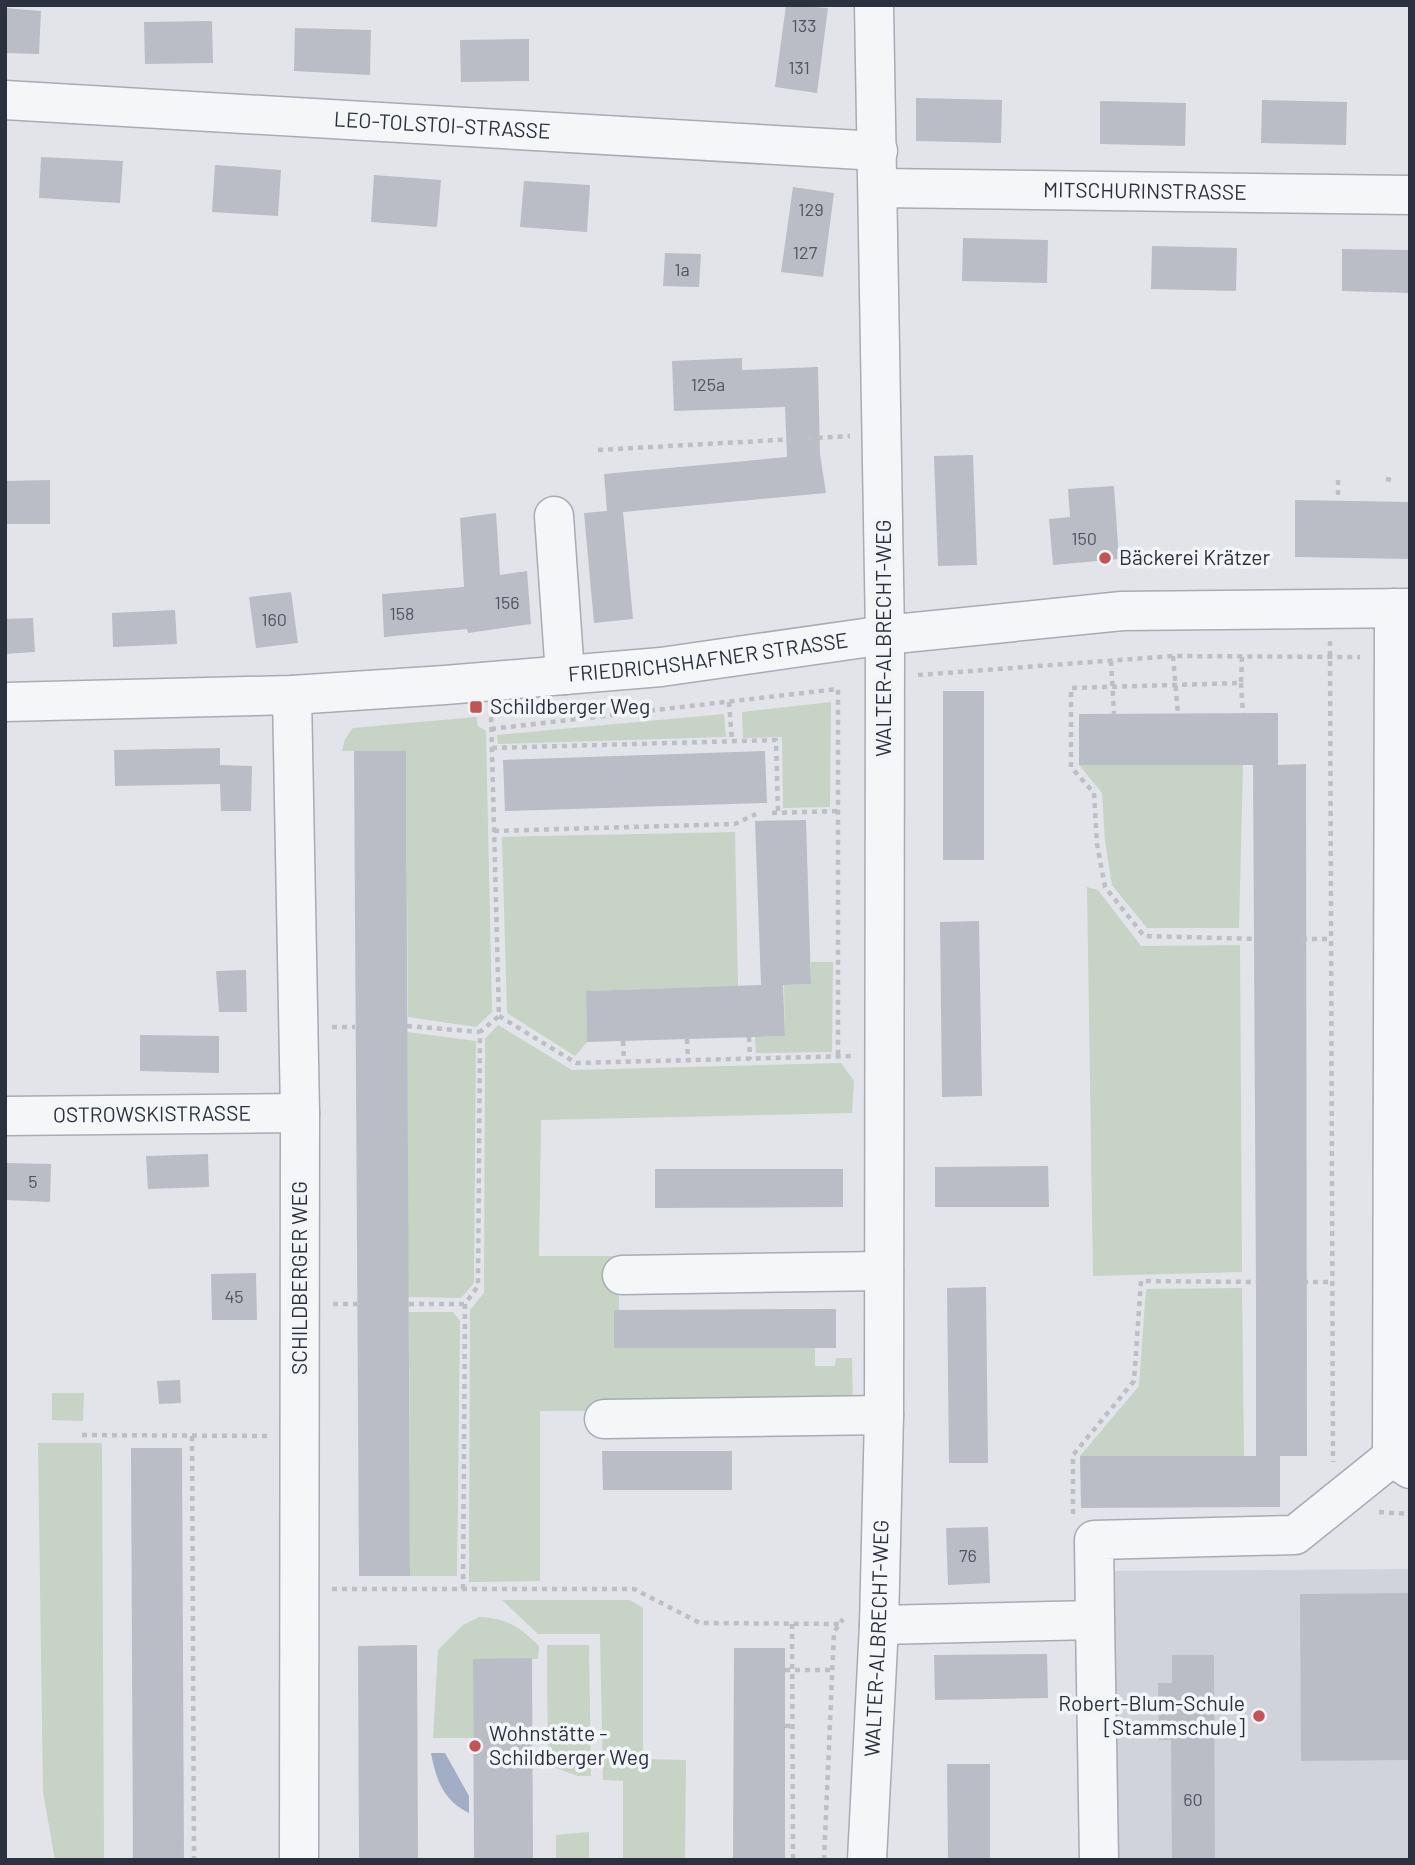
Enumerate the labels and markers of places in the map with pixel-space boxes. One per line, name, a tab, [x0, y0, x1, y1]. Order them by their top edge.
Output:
place label: Bäckerei Krätzer	[1119, 544, 1270, 569]
marker: Bäckerei Krätzer	[1097, 550, 1113, 566]
place label: Schildberger Weg	[490, 693, 650, 718]
marker: Schildberger Weg	[468, 699, 484, 715]
place label: Robert-Blum-Schule [Stammschule]	[1058, 1690, 1245, 1739]
marker: Robert-Blum-Schule [Stammschule]	[1251, 1708, 1267, 1724]
place label: Wohnstätte - Schildberger Weg	[489, 1720, 649, 1769]
marker: Wohnstätte - Schildberger Weg	[467, 1738, 483, 1754]

